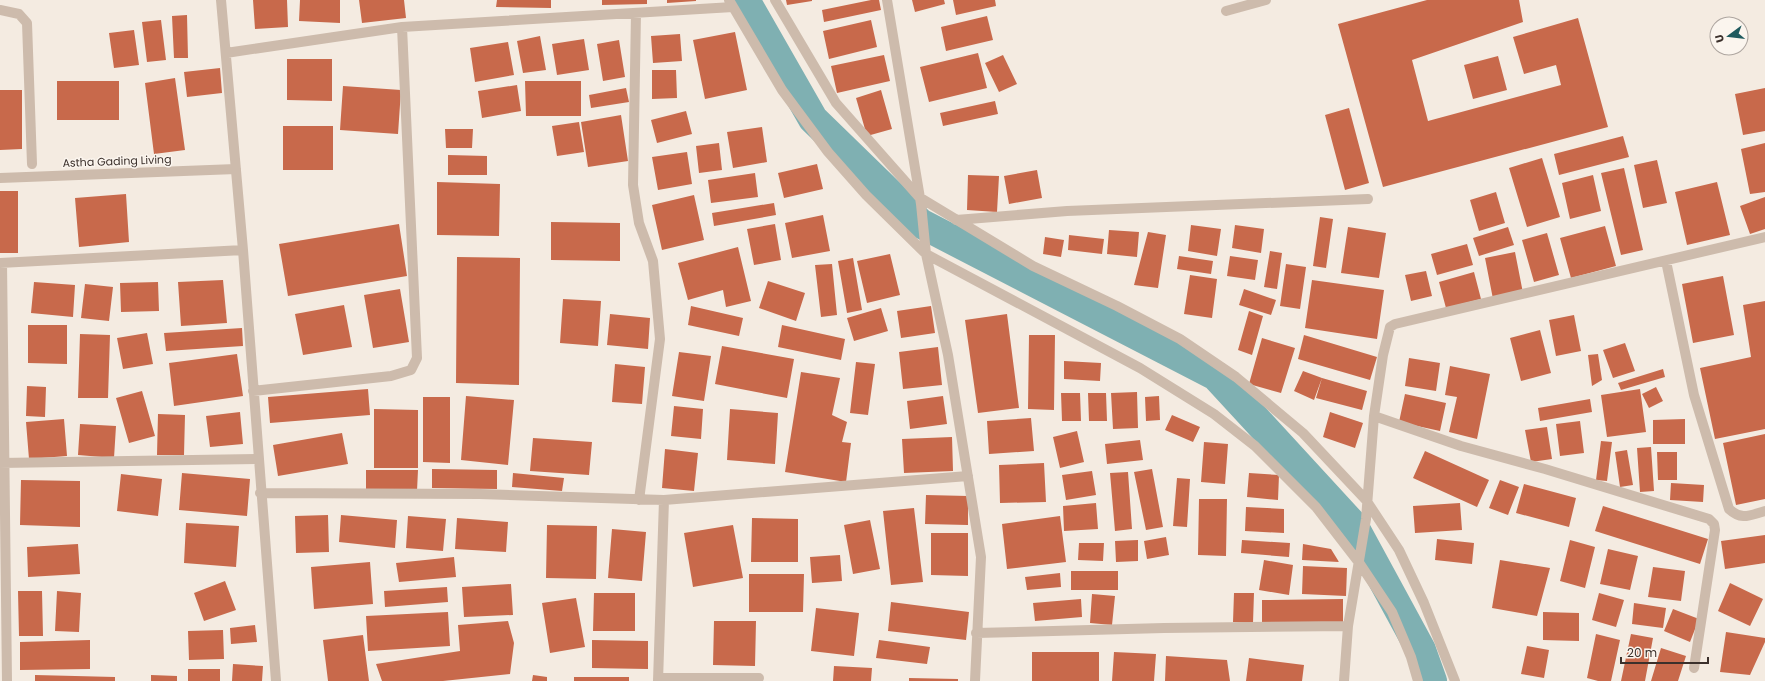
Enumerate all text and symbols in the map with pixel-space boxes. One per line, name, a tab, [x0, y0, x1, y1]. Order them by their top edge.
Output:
north arrow	[1709, 16, 1749, 56]
text: U	[1711, 33, 1728, 44]
street label: Astha Gading Living	[62, 151, 172, 171]
scale bar	[1621, 639, 1708, 665]
text: 20 m	[1627, 644, 1657, 661]

